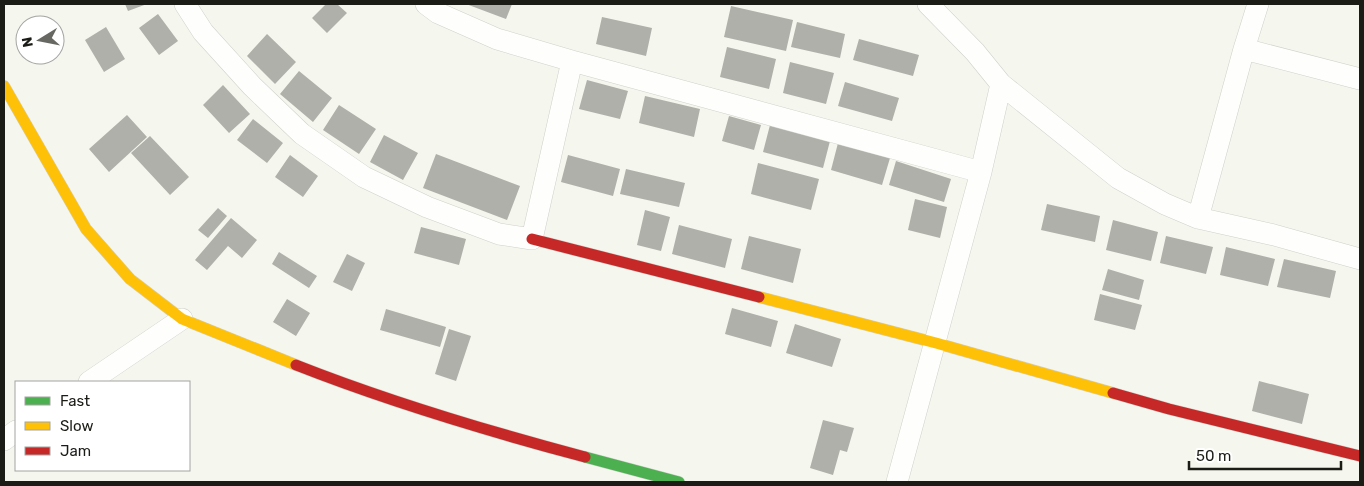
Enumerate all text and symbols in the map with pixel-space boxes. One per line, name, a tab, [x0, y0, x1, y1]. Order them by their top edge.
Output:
north arrow	[15, 15, 65, 65]
text: N	[18, 36, 37, 49]
legend	[15, 381, 190, 471]
text: Fast	[60, 392, 90, 410]
text: Slow	[60, 417, 93, 435]
scale bar	[1189, 438, 1342, 470]
text: Jam	[60, 442, 91, 460]
text: 50 m	[1196, 447, 1231, 465]

